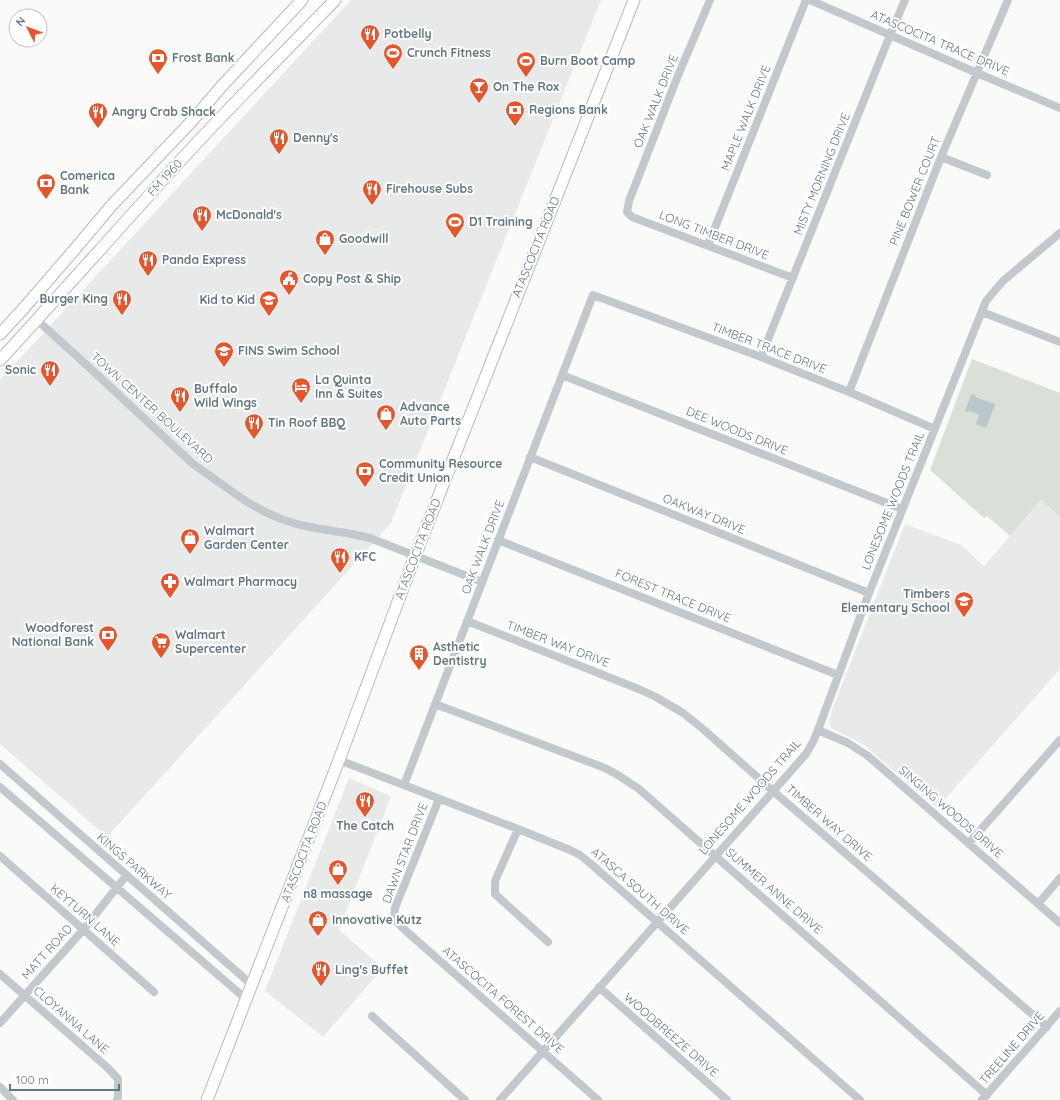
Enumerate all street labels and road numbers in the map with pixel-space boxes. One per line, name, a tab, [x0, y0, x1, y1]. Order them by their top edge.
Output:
street label: ATASCOCITA TRACE DRIVE	[869, 6, 1012, 79]
street label: OAK WALK DRIVE	[630, 52, 681, 150]
street label: MAPLE WALK DRIVE	[717, 63, 774, 173]
street label: MISTY MORNING DRIVE	[790, 110, 853, 237]
street label: PINE BOWER COURT	[886, 134, 943, 248]
street label: FM 1960	[144, 156, 185, 199]
street label: ATASCOCITA ROAD	[508, 194, 563, 299]
street label: LONG TIMBER DRIVE	[657, 207, 771, 262]
street label: TIMBER TRACE DRIVE	[710, 319, 829, 376]
street label: TOWN CENTER BOULEVARD	[88, 349, 217, 467]
street label: DEE WOODS DRIVE	[684, 403, 790, 458]
street label: LONESOME WOODS TRAIL	[858, 429, 927, 572]
street label: OAKWAY DRIVE	[661, 490, 748, 537]
street label: ATASCOCITA ROAD	[391, 496, 444, 602]
street label: OAK WALK DRIVE	[458, 497, 507, 596]
street label: FOREST TRACE DRIVE	[613, 565, 733, 626]
street label: TIMBER WAY DRIVE	[505, 617, 612, 670]
street label: LONESOME WOODS TRAIL	[695, 735, 804, 857]
street label: SINGING WOODS DRIVE	[896, 762, 1007, 861]
street label: TIMBER WAY DRIVE	[783, 781, 876, 864]
street label: ATASCOCITA ROAD	[277, 799, 330, 905]
street label: DAWN STAR DRIVE	[378, 800, 431, 905]
street label: KINGS PARKWAY	[94, 829, 175, 902]
street label: ATASCA SOUTH DRIVE	[588, 844, 693, 938]
street label: SUMMER ANNE DRIVE	[723, 845, 826, 937]
street label: KEYTURN LANE	[47, 880, 123, 949]
street label: MATT ROAD	[18, 921, 75, 982]
street label: ATASCOCITA FOREST DRIVE	[439, 943, 567, 1057]
street label: CLOYANNA LANE	[30, 983, 112, 1057]
street label: WOODBREEZE DRIVE	[621, 989, 722, 1080]
street label: TREELINE DRIVE	[976, 1008, 1047, 1087]

